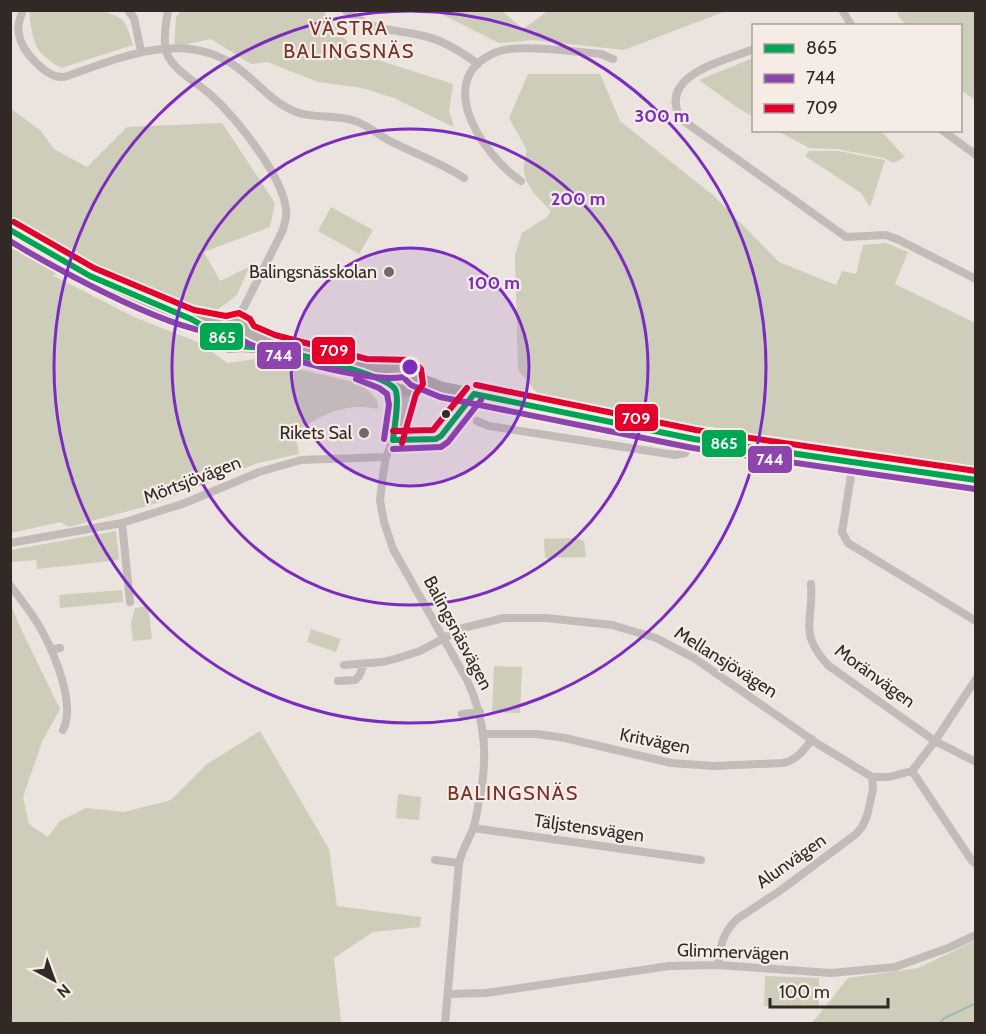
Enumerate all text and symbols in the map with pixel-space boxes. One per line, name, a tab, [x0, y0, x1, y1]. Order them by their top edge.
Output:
district label: VÄSTRA BALINGSNÄS	[283, 16, 415, 63]
legend	[752, 24, 962, 132]
text: 865	[806, 37, 837, 59]
text: 744	[806, 67, 835, 89]
text: 709	[806, 97, 838, 119]
text: 300 m	[635, 105, 689, 127]
text: 200 m	[551, 188, 605, 210]
place label: Balingsnässkolan	[249, 261, 377, 283]
marker: Balingsnässkolan	[382, 265, 396, 279]
text: 100 m	[468, 272, 520, 294]
line badge: 865	[199, 322, 244, 351]
text: 865	[208, 328, 236, 347]
line badge: 709	[311, 336, 356, 365]
line badge: 744	[256, 341, 302, 370]
text: 709	[320, 341, 348, 360]
text: 744	[265, 346, 293, 365]
centre of rings	[400, 357, 420, 377]
line badge: 709	[614, 403, 659, 432]
unlabelled marker	[440, 408, 452, 420]
text: 709	[622, 409, 650, 428]
place label: Rikets Sal	[280, 422, 353, 444]
marker: Rikets Sal	[357, 426, 371, 440]
line badge: 865	[701, 429, 747, 458]
text: 865	[710, 434, 738, 453]
line badge: 744	[747, 445, 793, 474]
text: 744	[756, 450, 784, 469]
street label: Mörtsjövägen	[140, 451, 244, 509]
street label: Balingsnäsvägen	[419, 572, 497, 694]
street label: Mellansjövägen	[670, 622, 782, 702]
street label: Moränvägen	[831, 639, 919, 713]
street label: Kritvägen	[618, 723, 692, 759]
district label: BALINGSNÄS	[447, 781, 579, 805]
street label: Täljstensvägen	[533, 809, 645, 847]
street label: Alunvägen	[752, 829, 830, 893]
street label: Glimmervägen	[677, 939, 789, 965]
north arrow	[24, 950, 84, 1010]
scale bar	[770, 971, 888, 1009]
text: N	[53, 980, 74, 1002]
text: 100 m	[779, 981, 830, 1003]

